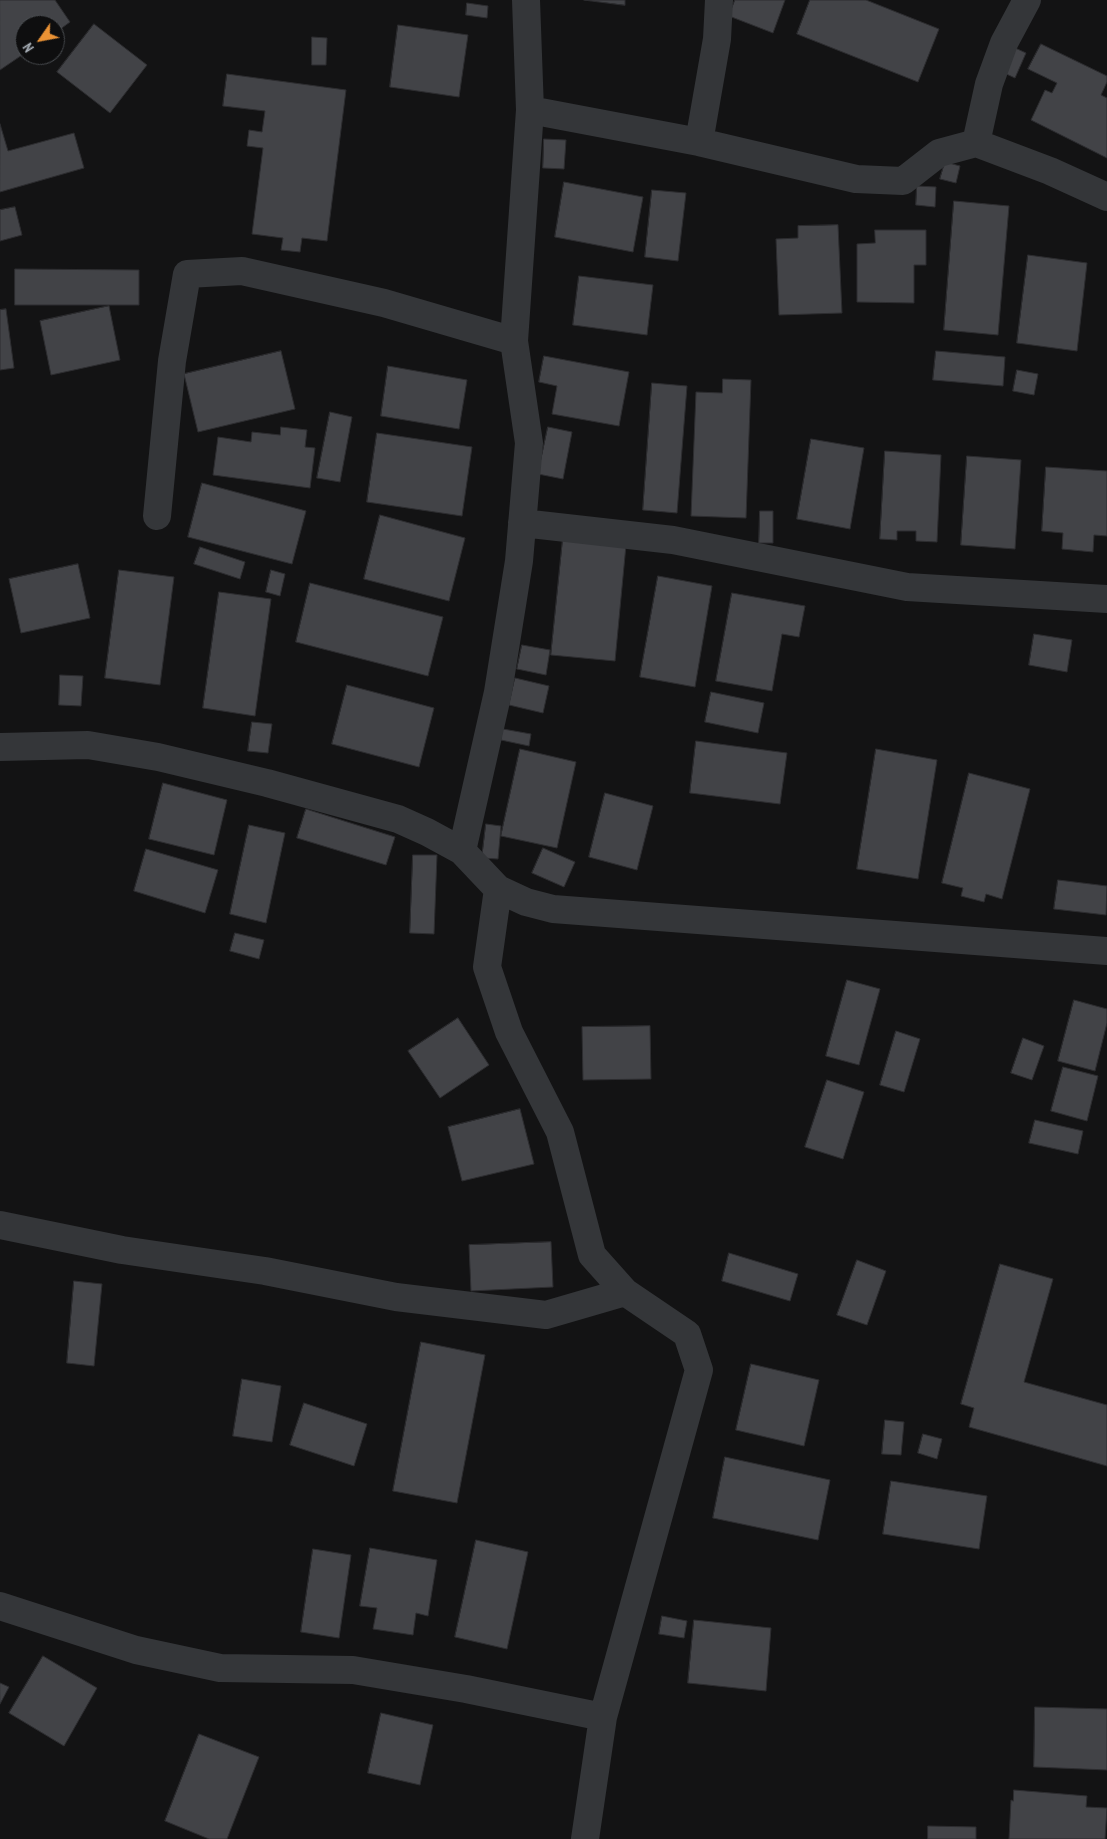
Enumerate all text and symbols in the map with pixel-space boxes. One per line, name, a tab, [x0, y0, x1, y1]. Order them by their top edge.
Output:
north arrow	[15, 15, 65, 65]
text: N	[19, 40, 38, 56]

